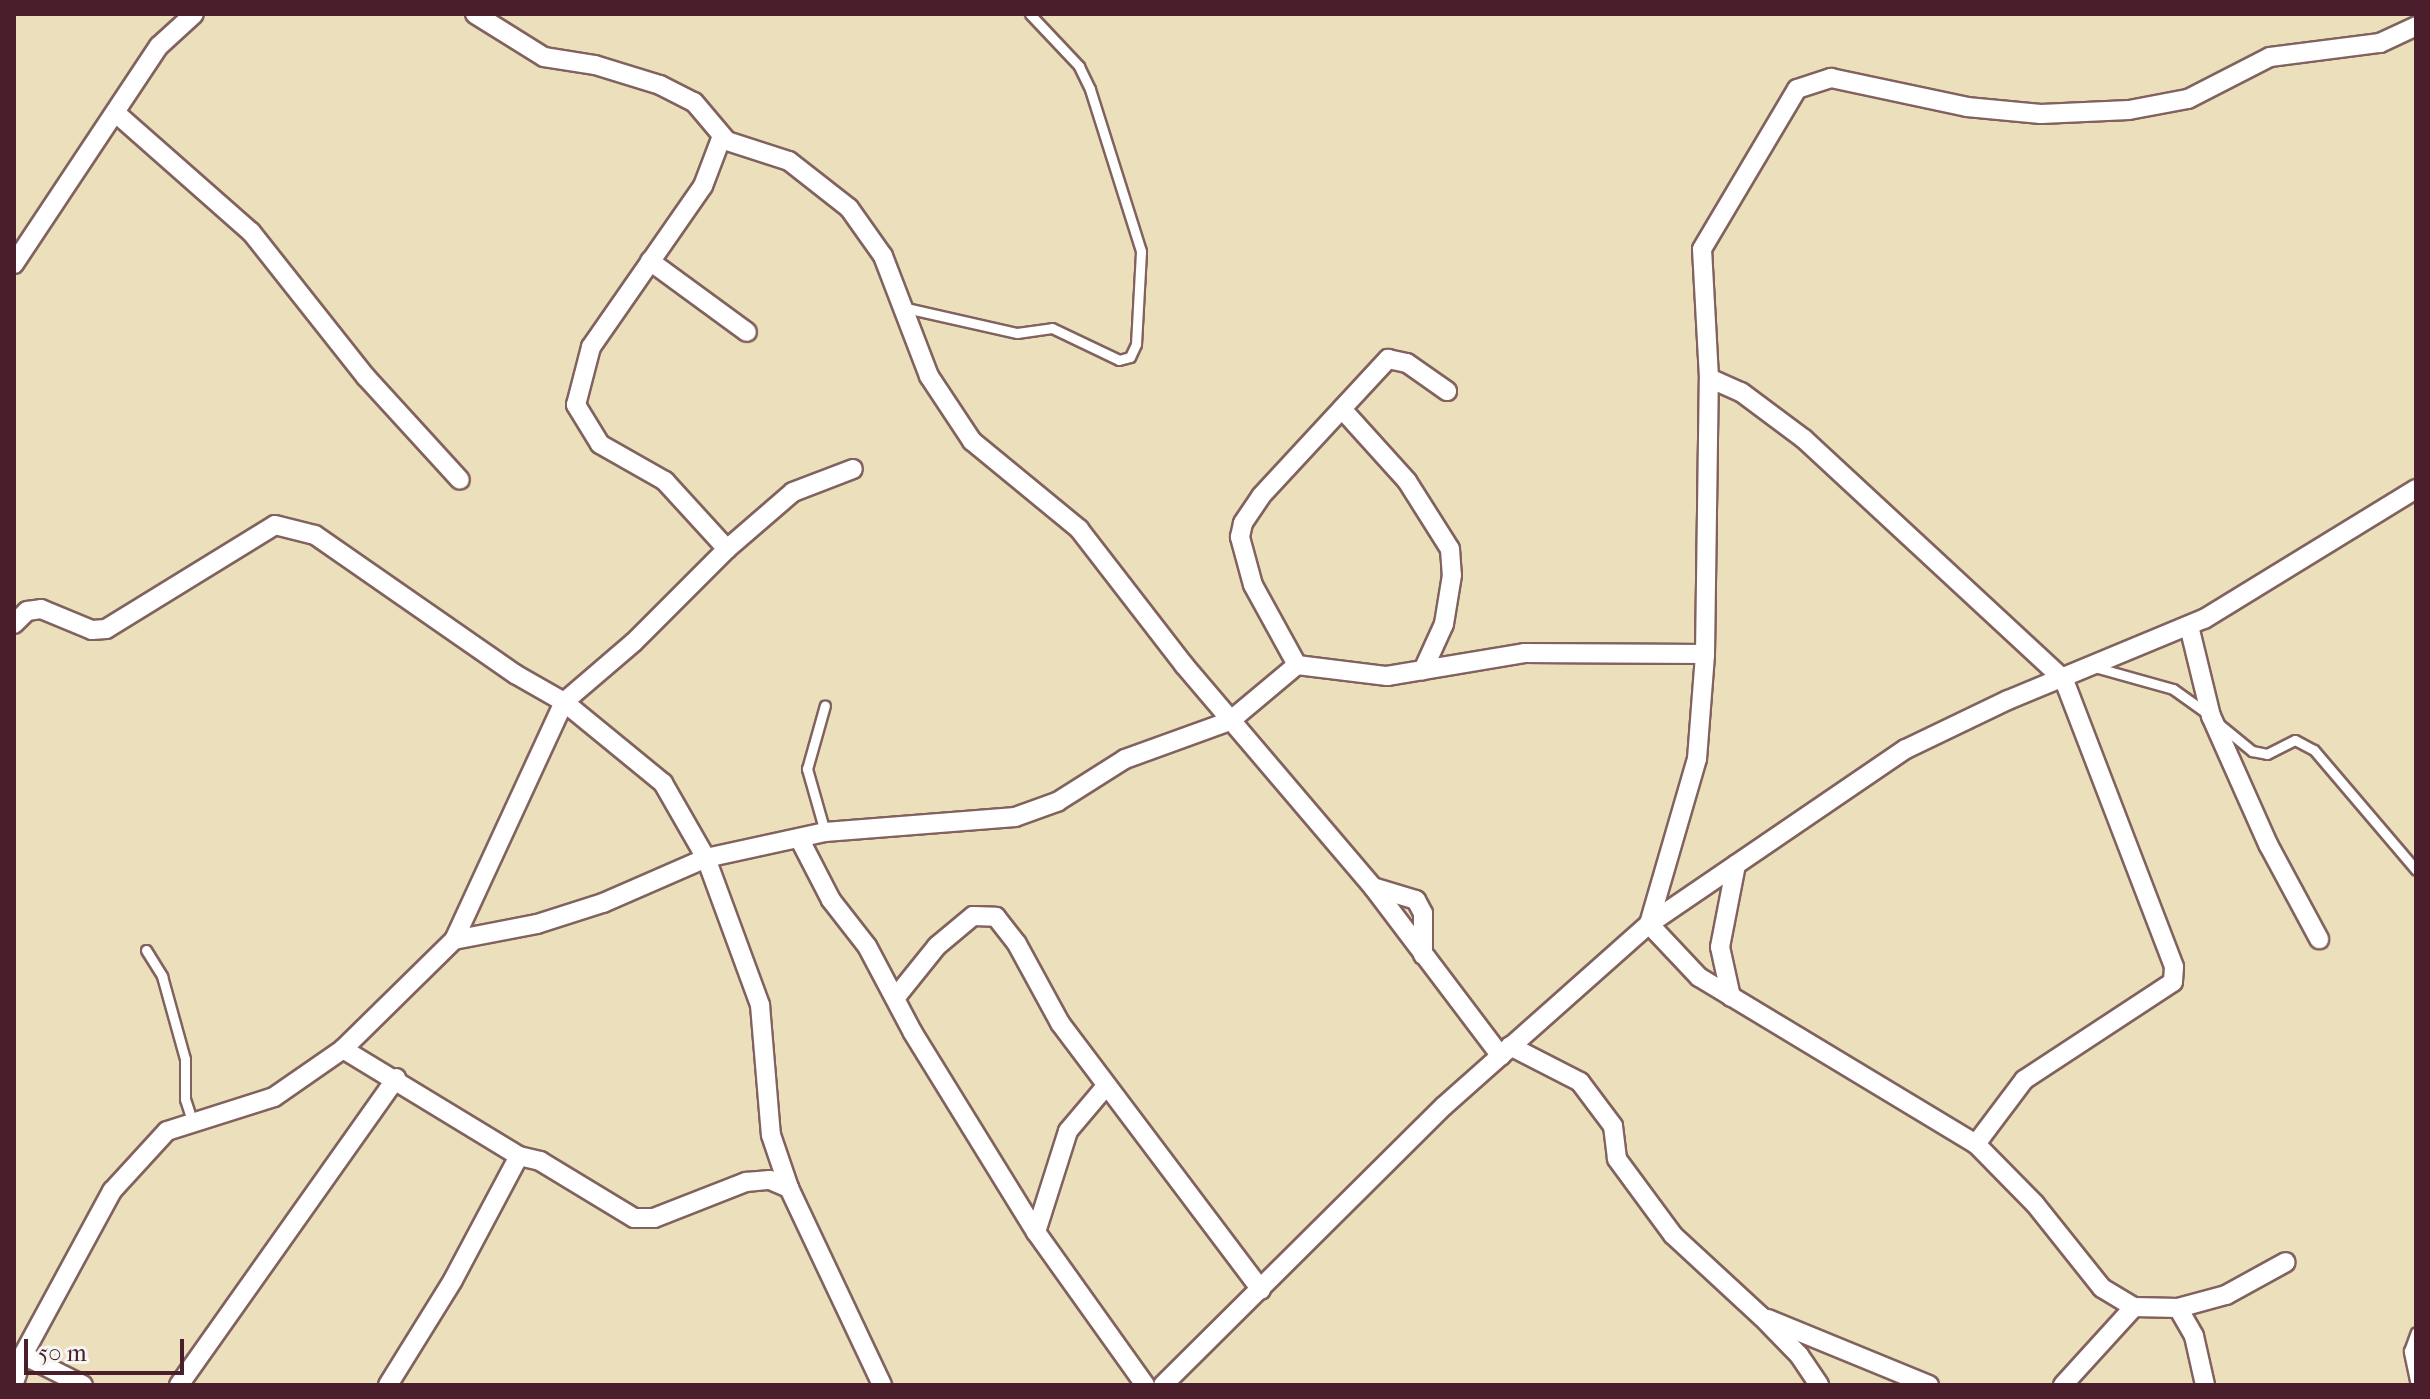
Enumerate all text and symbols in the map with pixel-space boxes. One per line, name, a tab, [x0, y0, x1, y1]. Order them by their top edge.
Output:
scale bar	[28, 1323, 188, 1373]
text: 50 m	[38, 1339, 87, 1367]

